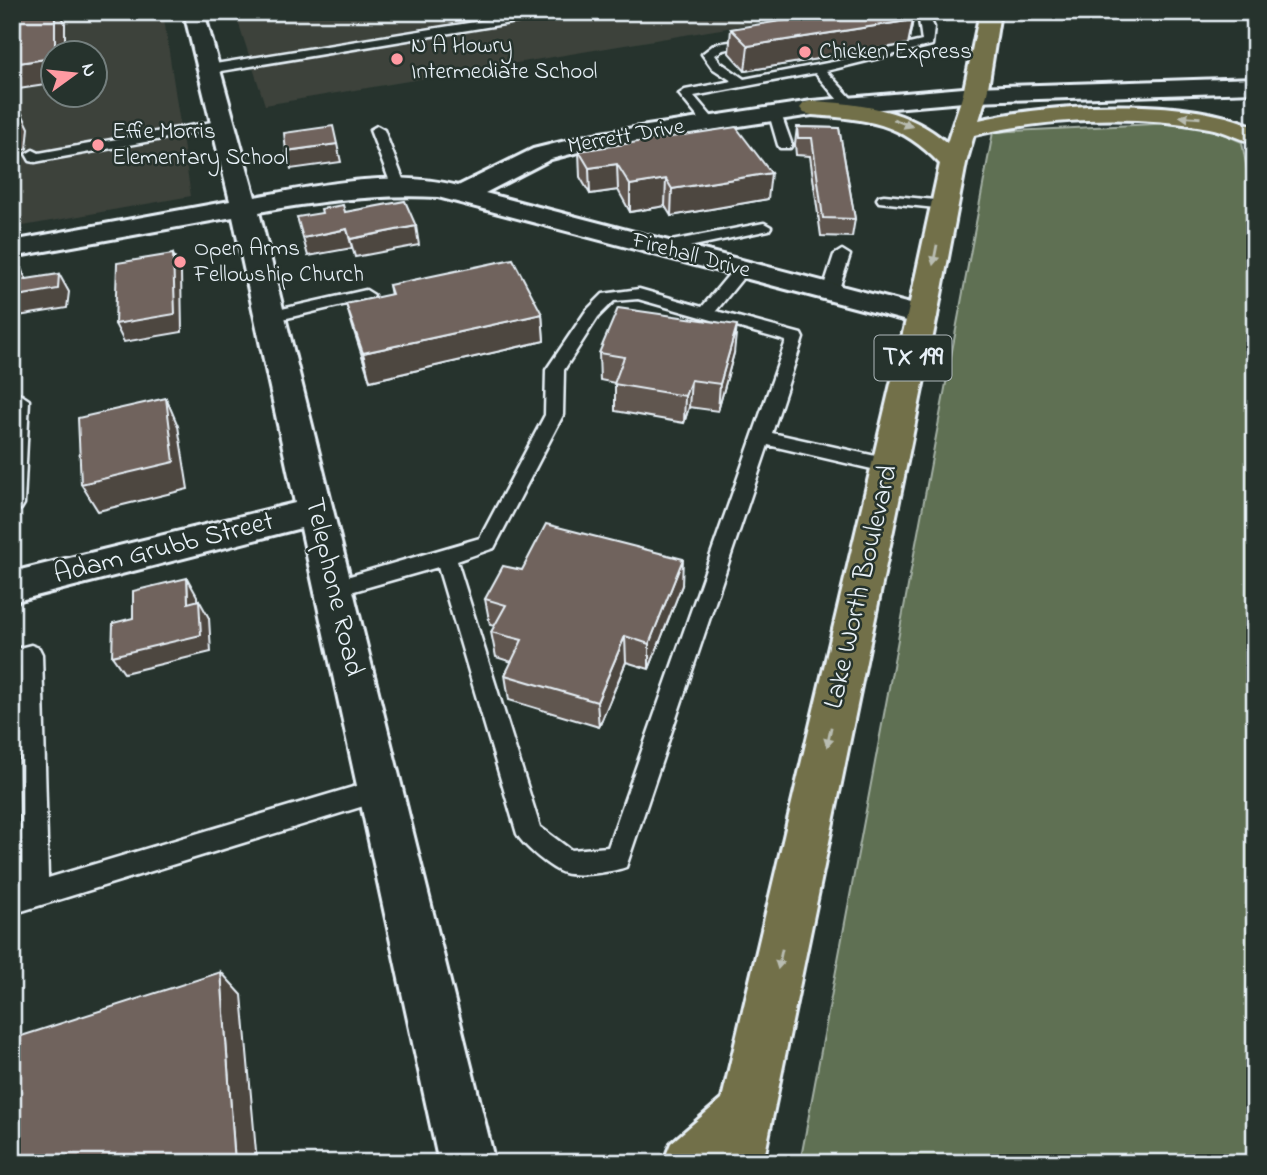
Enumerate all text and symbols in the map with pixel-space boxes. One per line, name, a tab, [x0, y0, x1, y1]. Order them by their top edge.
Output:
place label: N A Howry Intermediate School	[411, 30, 597, 89]
place label: Chicken Express	[819, 36, 972, 69]
north arrow	[38, 38, 108, 108]
marker: Chicken Express	[797, 44, 813, 60]
marker: N A Howry Intermediate School	[389, 51, 405, 67]
text: N	[73, 61, 103, 80]
street label: Merrett Drive	[565, 110, 688, 163]
one-way arrow	[1179, 111, 1201, 122]
place label: Effie Morris Elementary School	[112, 116, 288, 177]
one-way arrow	[893, 118, 914, 129]
marker: Effie Morris Elementary School	[90, 137, 106, 153]
street label: Firehall Drive	[627, 224, 755, 288]
place label: Open Arms Fellowship Church	[193, 233, 364, 292]
one-way arrow	[929, 244, 940, 266]
marker: Open Arms Fellowship Church	[172, 254, 188, 270]
road number: TX 199	[874, 336, 951, 380]
street label: Lake Worth Boulevard	[814, 461, 910, 713]
street label: Telephone Road	[293, 494, 374, 681]
street label: Adam Grubb Street	[50, 502, 278, 596]
one-way arrow	[823, 726, 834, 748]
one-way arrow	[774, 948, 785, 970]

